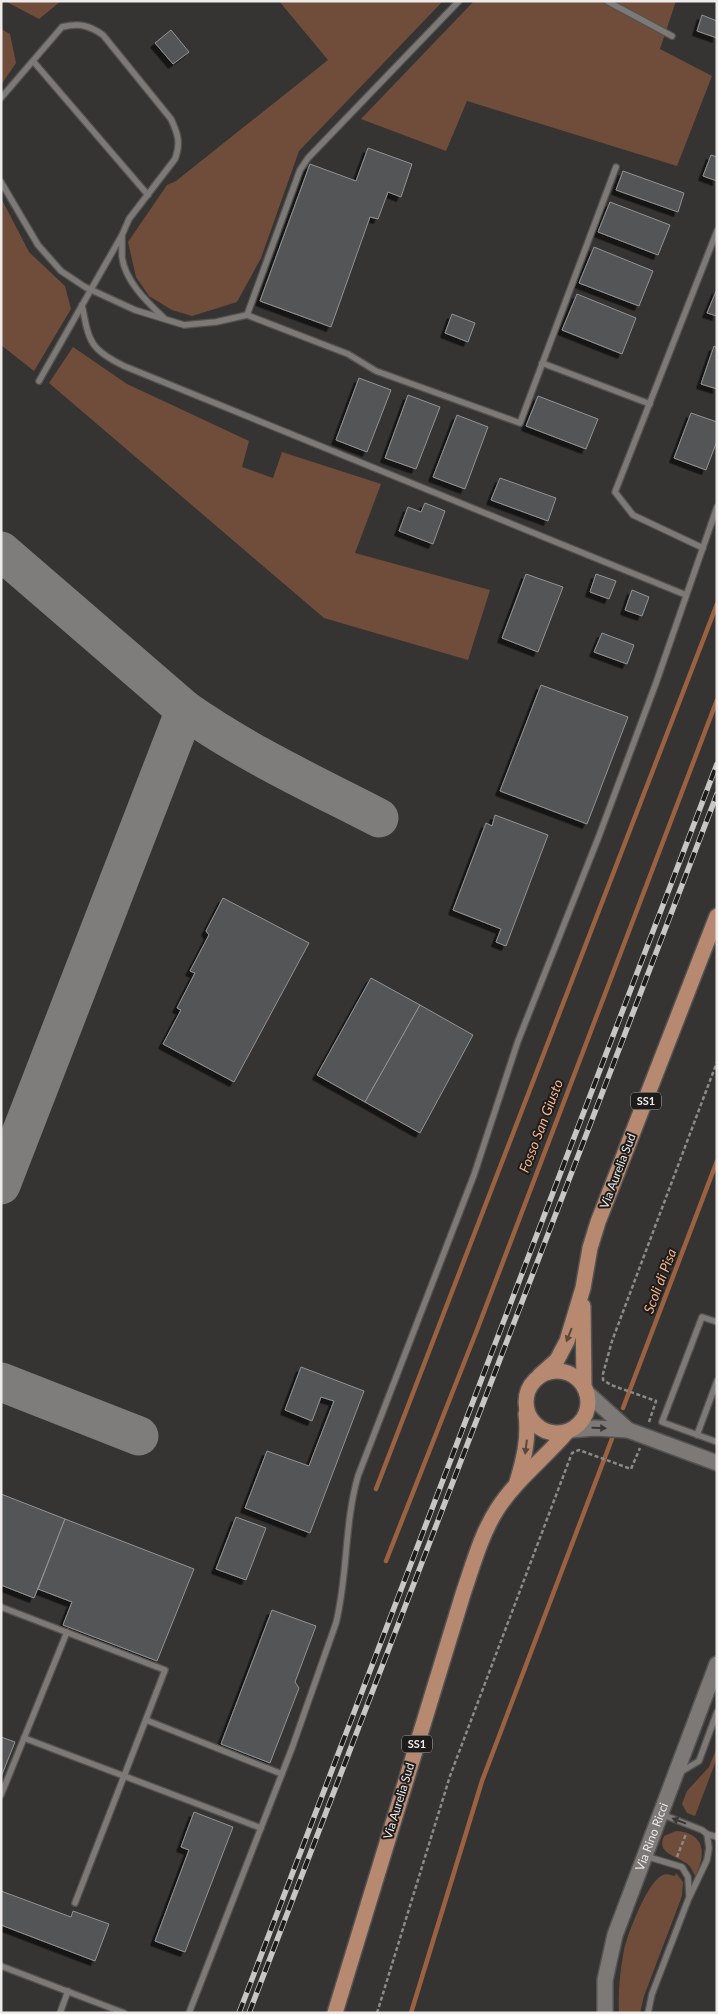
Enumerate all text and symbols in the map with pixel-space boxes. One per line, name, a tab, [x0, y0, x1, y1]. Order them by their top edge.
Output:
water label: Fosso San Giusto	[515, 1077, 566, 1175]
road number: SS1	[631, 1092, 661, 1110]
street label: Via Aurelia Sud	[596, 1131, 639, 1211]
water label: Scoli di Pisa	[639, 1246, 680, 1316]
one-way arrow	[565, 1328, 573, 1343]
one-way arrow	[592, 1424, 608, 1432]
one-way arrow	[522, 1440, 530, 1456]
road number: SS1	[402, 1736, 432, 1752]
street label: Via Aurelia Sud	[380, 1761, 417, 1841]
street label: Via Rino Ricci	[632, 1800, 671, 1873]
one-way arrow	[671, 1817, 686, 1825]

